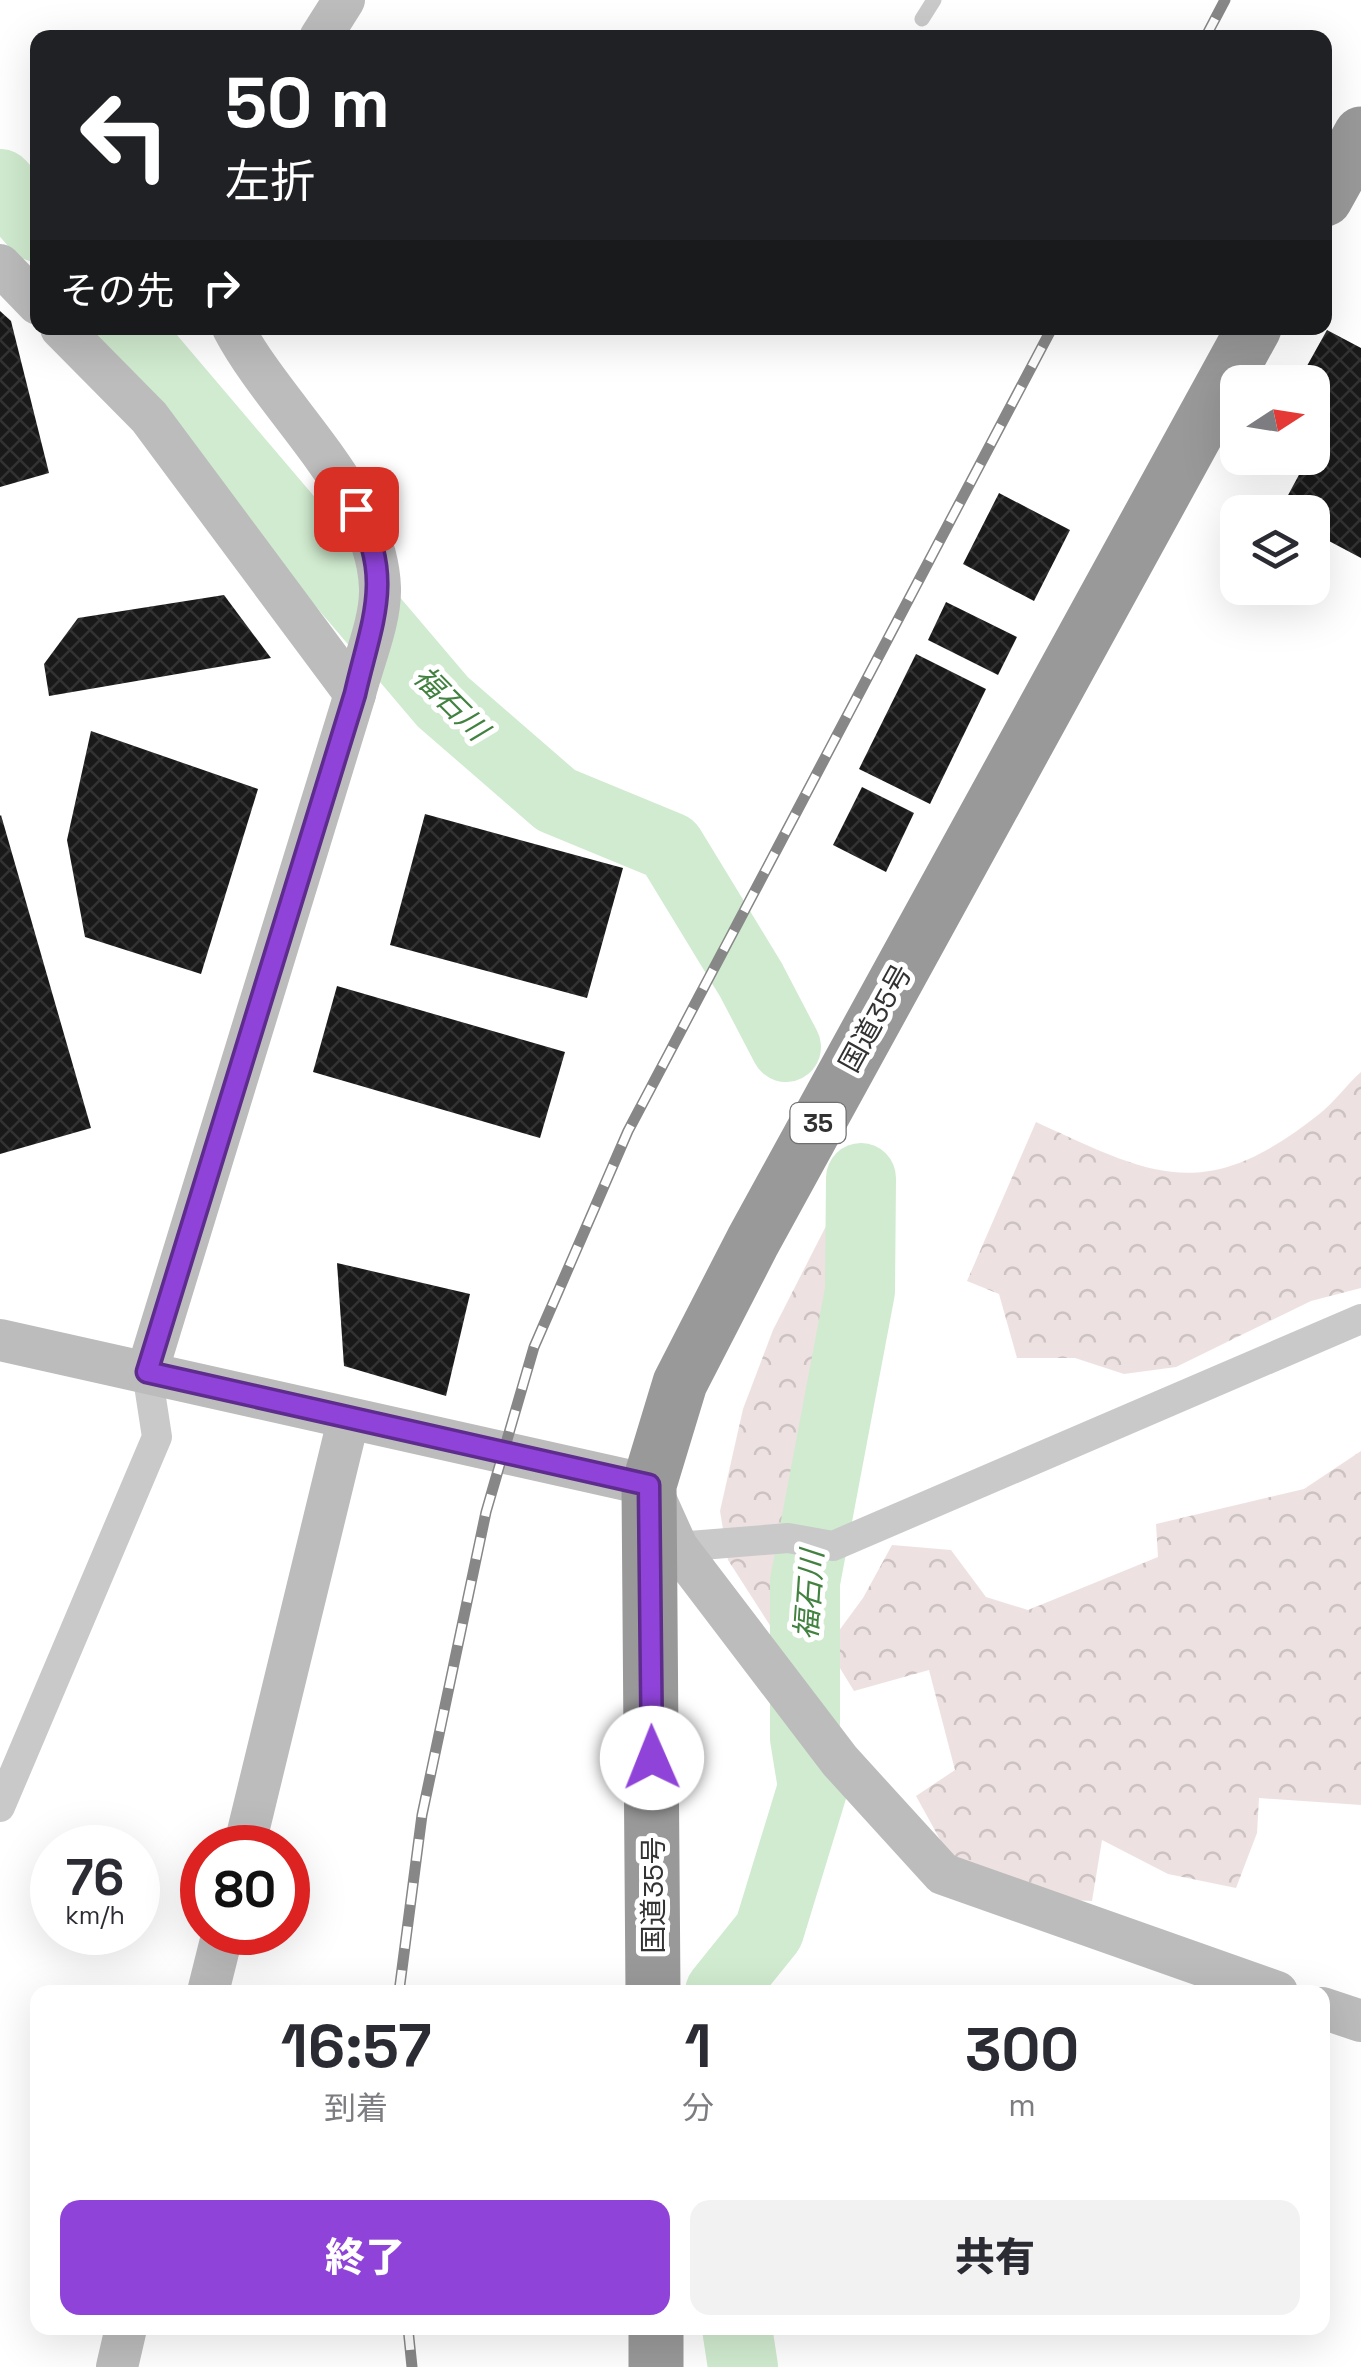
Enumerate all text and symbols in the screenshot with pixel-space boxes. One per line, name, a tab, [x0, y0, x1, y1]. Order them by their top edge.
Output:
text: 50 m	[225, 58, 390, 147]
icon: left	[60, 70, 190, 200]
text: 左折	[225, 153, 315, 210]
icon: right	[194, 260, 249, 315]
text: その先	[60, 267, 174, 315]
north arrow	[1220, 365, 1330, 475]
map controls	[1220, 365, 1330, 605]
pin	[314, 467, 399, 552]
icon: arrive	[329, 482, 384, 537]
button: layers	[1220, 495, 1330, 605]
water label: 福石川	[405, 657, 499, 751]
street label: 国道35号	[831, 958, 919, 1078]
road number: 35	[790, 1103, 846, 1143]
water label: 福石川	[786, 1546, 832, 1641]
position arrow	[600, 1706, 704, 1810]
speed limit sign: 80	[180, 1825, 310, 1955]
street label: 国道35号	[635, 1836, 671, 1954]
text: 76	[66, 1846, 124, 1910]
text: km/h	[65, 1899, 125, 1931]
text: 16:57	[281, 2008, 431, 2085]
text: 1	[685, 2008, 712, 2085]
text: 300	[965, 2011, 1079, 2088]
text: m	[1008, 2085, 1036, 2125]
text: 到着	[324, 2088, 388, 2128]
text: 分	[682, 2088, 714, 2128]
button: 終了	[60, 2200, 670, 2315]
button: 共有	[690, 2200, 1300, 2315]

